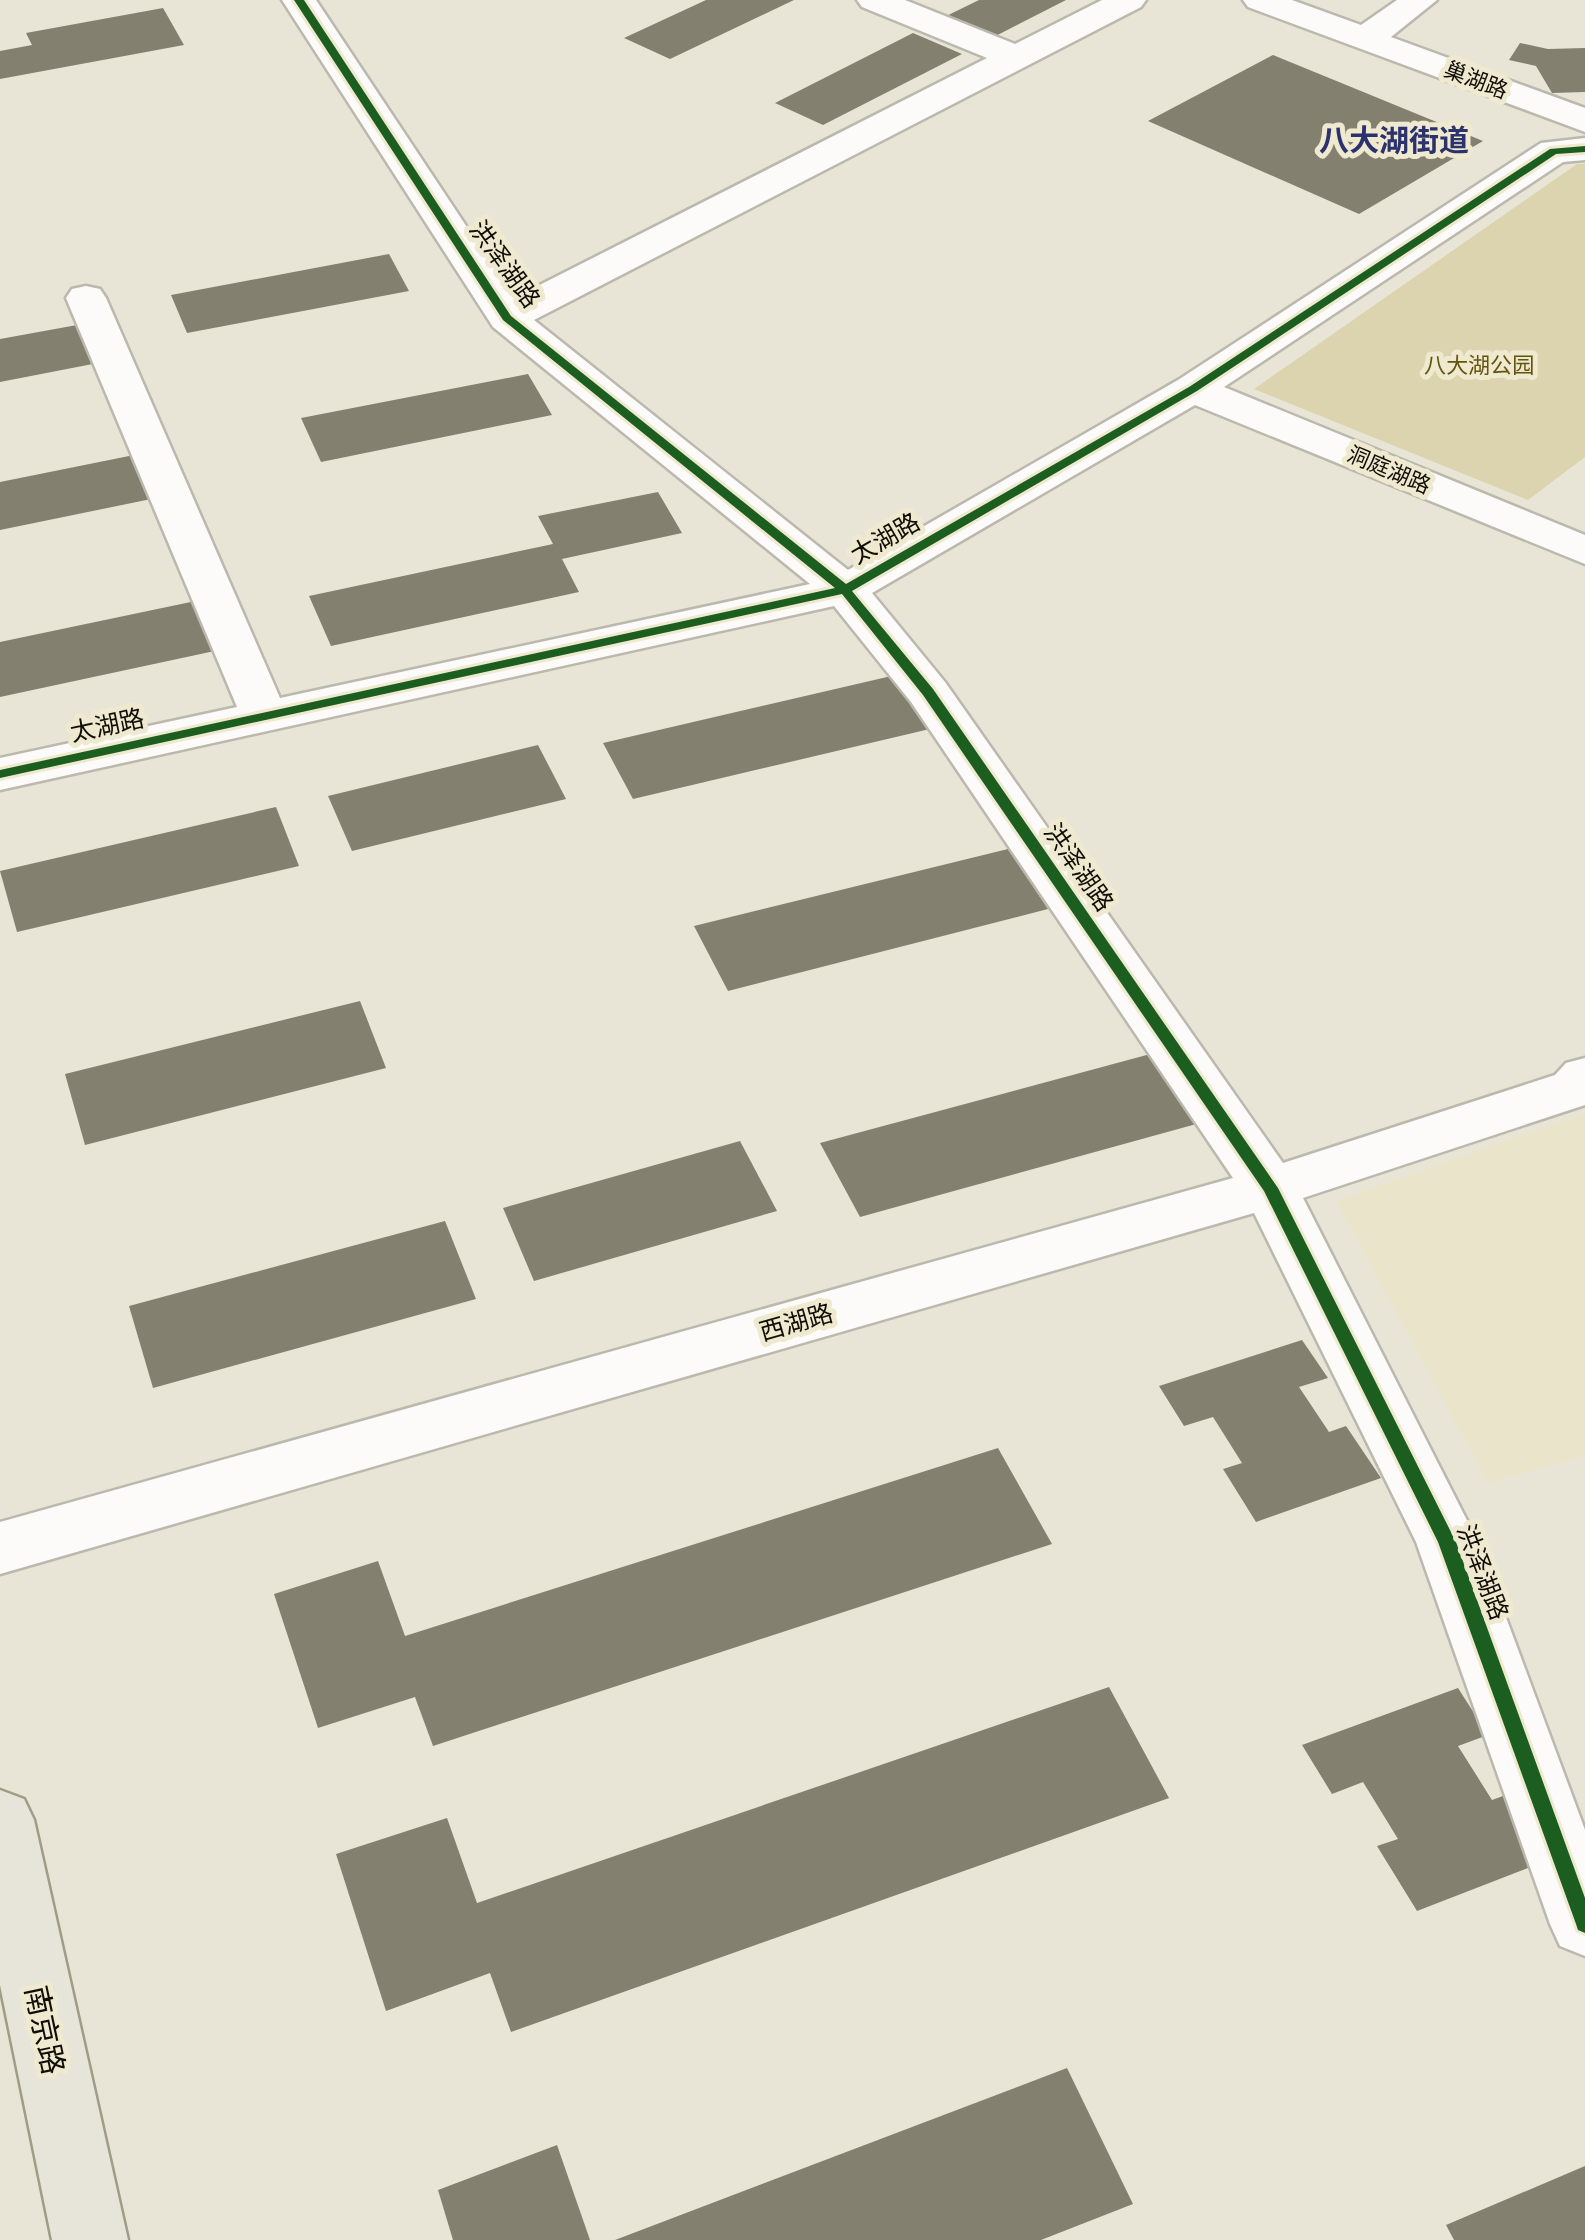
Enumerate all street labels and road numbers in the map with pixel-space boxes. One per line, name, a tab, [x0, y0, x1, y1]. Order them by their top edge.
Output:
street label: 巢湖路	[1440, 56, 1512, 104]
street label: 洪泽湖路	[463, 215, 547, 313]
street label: 洞庭湖路	[1343, 440, 1435, 500]
street label: 太湖路	[845, 506, 925, 570]
street label: 太湖路	[67, 703, 147, 747]
street label: 洪泽湖路	[1038, 817, 1120, 917]
street label: 西湖路	[756, 1297, 836, 1347]
street label: 洪泽湖路	[1451, 1520, 1515, 1624]
street label: 南京路	[18, 1982, 72, 2078]

